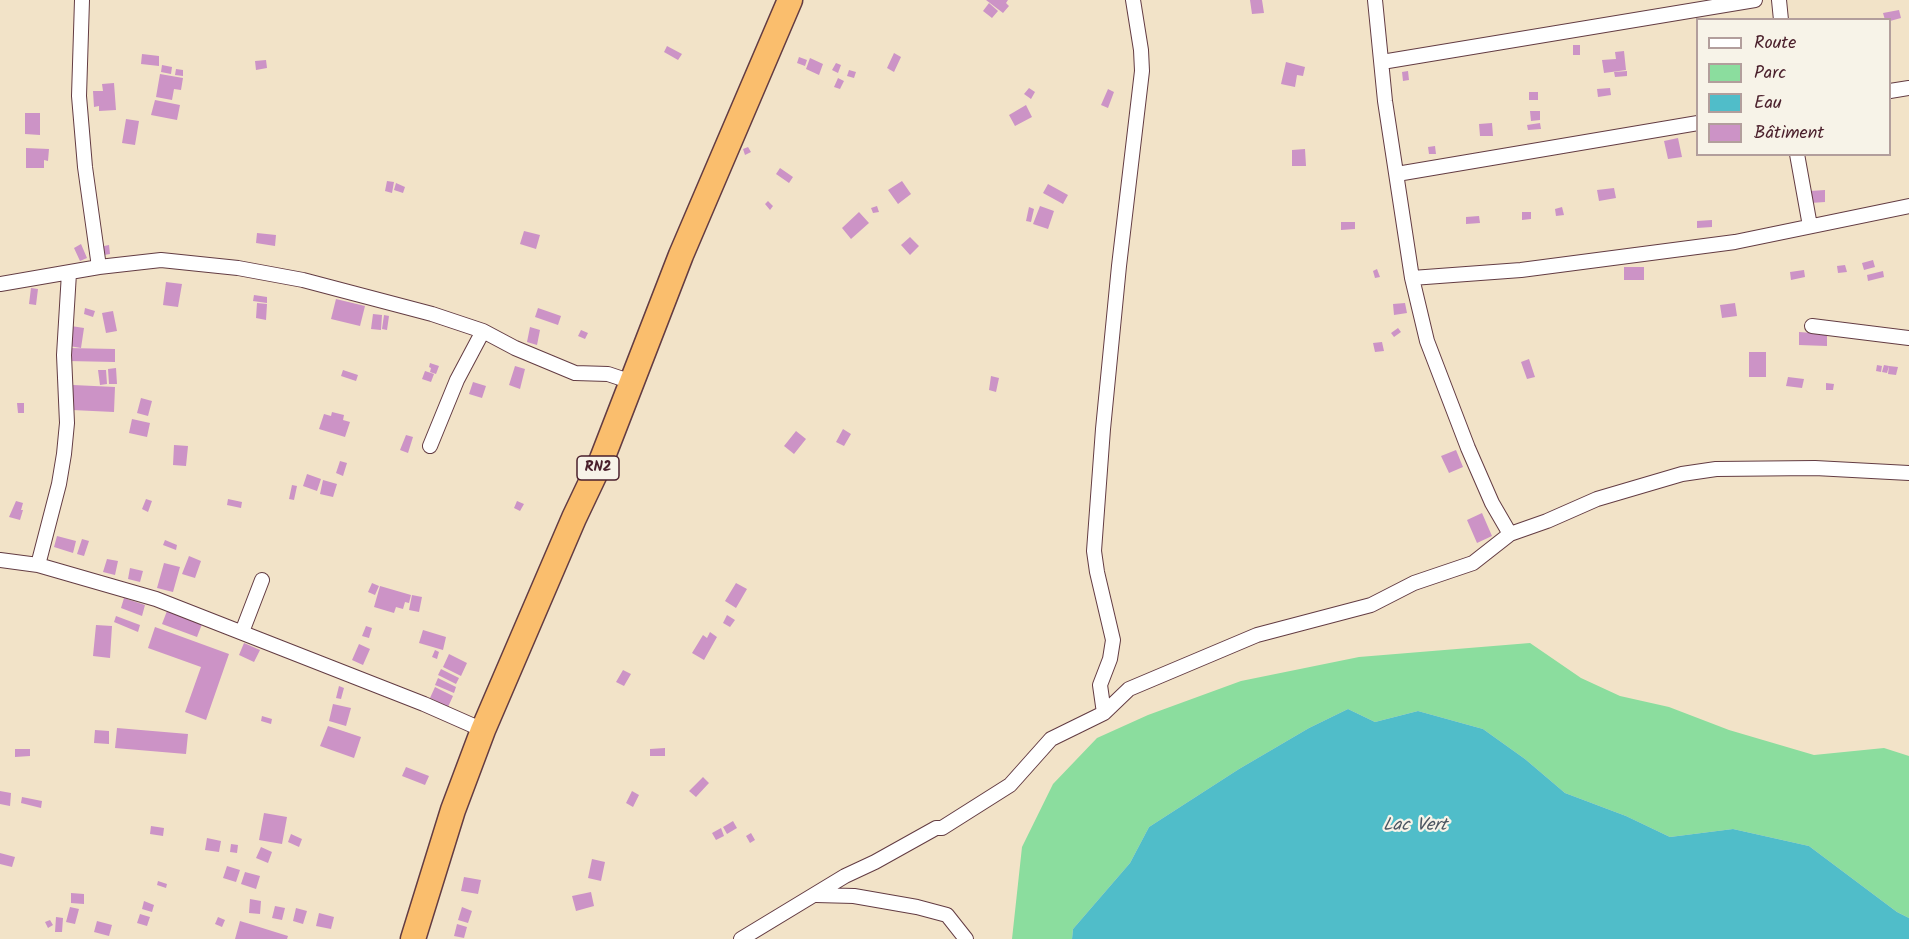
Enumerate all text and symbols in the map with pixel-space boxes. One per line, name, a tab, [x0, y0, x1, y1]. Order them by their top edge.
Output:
legend	[1696, 18, 1891, 156]
text: Route	[1754, 29, 1796, 58]
text: Parc	[1754, 59, 1786, 88]
text: Eau	[1754, 89, 1782, 118]
text: Bâtiment	[1754, 119, 1824, 148]
road number: RN2	[577, 456, 619, 480]
water label: Lac Vert	[1383, 816, 1447, 838]

